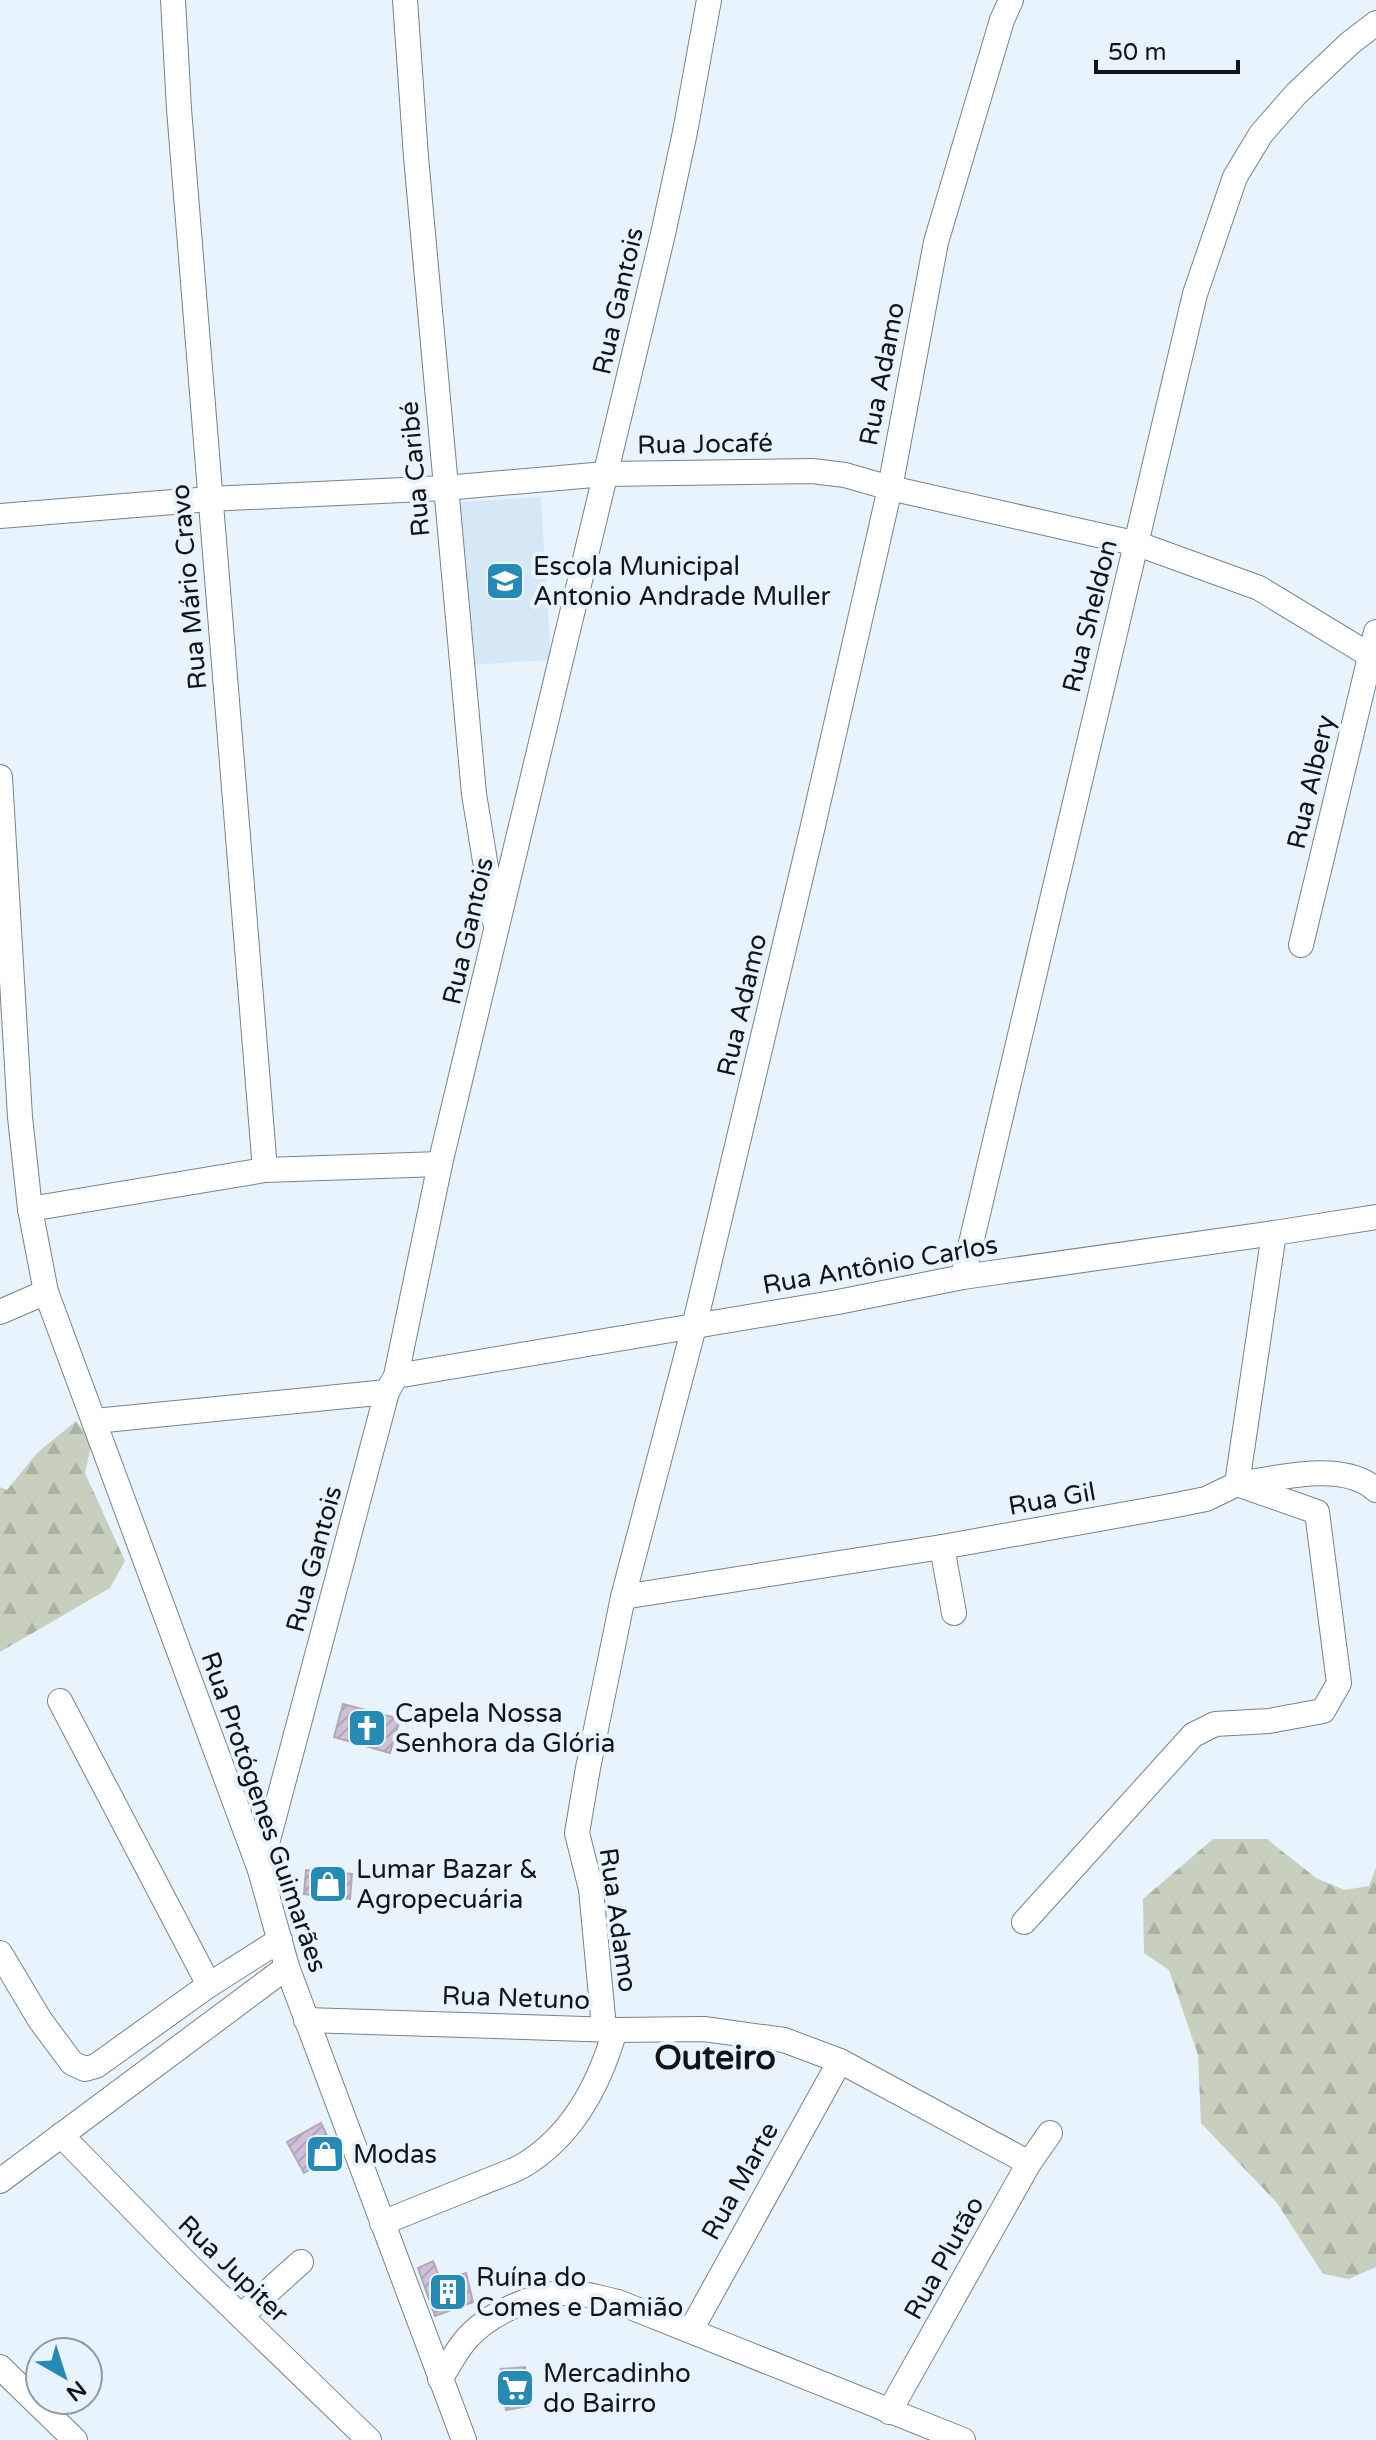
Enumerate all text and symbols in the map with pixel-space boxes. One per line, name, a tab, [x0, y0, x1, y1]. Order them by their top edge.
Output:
scale bar	[1096, 24, 1238, 74]
text: 50 m	[1108, 38, 1166, 67]
street label: Rua Gantois	[586, 224, 650, 378]
street label: Rua Adamo	[853, 300, 911, 448]
street label: Rua Caribé	[394, 400, 436, 538]
street label: Rua Jocafé	[637, 427, 773, 461]
street label: Rua Mário Cravo	[165, 483, 213, 691]
street label: Rua Sheldon	[1056, 536, 1124, 696]
place label: Escola Municipal Antonio Andrade Muller	[533, 551, 830, 612]
school or university icon: Escola Municipal Antonio Andrade Muller	[484, 560, 526, 602]
street label: Rua Albery	[1281, 712, 1341, 852]
street label: Rua Gantois	[436, 854, 500, 1008]
street label: Rua Adamo	[711, 931, 773, 1079]
street label: Rua Antônio Carlos	[760, 1229, 1000, 1301]
street label: Rua Gil	[1006, 1476, 1098, 1522]
street label: Rua Gantois	[280, 1483, 348, 1635]
street label: Rua Protógenes Guimarães	[194, 1648, 334, 1976]
place label: Capela Nossa Senhora da Glória	[395, 1698, 615, 1759]
church icon: Capela Nossa Senhora da Glória	[346, 1707, 388, 1749]
street label: Rua Adamo	[593, 1846, 643, 1994]
place label: Lumar Bazar & Agropecuária	[356, 1854, 538, 1915]
shop icon: Lumar Bazar & Agropecuária	[307, 1863, 349, 1905]
street label: Rua Netuno	[441, 1980, 591, 2016]
district label: Outeiro	[654, 2038, 776, 2079]
street label: Rua Marte	[695, 2117, 785, 2245]
shop icon: Modas	[304, 2133, 346, 2175]
place label: Modas	[353, 2139, 437, 2170]
street label: Rua Plutão	[898, 2191, 990, 2325]
street label: Rua Jupiter	[172, 2209, 294, 2329]
place label: Ruína do Comes e Damião	[476, 2262, 683, 2323]
building icon: Ruína do Comes e Damião	[427, 2271, 469, 2313]
north arrow	[24, 2336, 104, 2416]
place label: Mercadinho do Bairro	[543, 2358, 691, 2419]
supermarket icon: Mercadinho do Bairro	[494, 2367, 536, 2409]
text: N	[61, 2375, 91, 2406]

